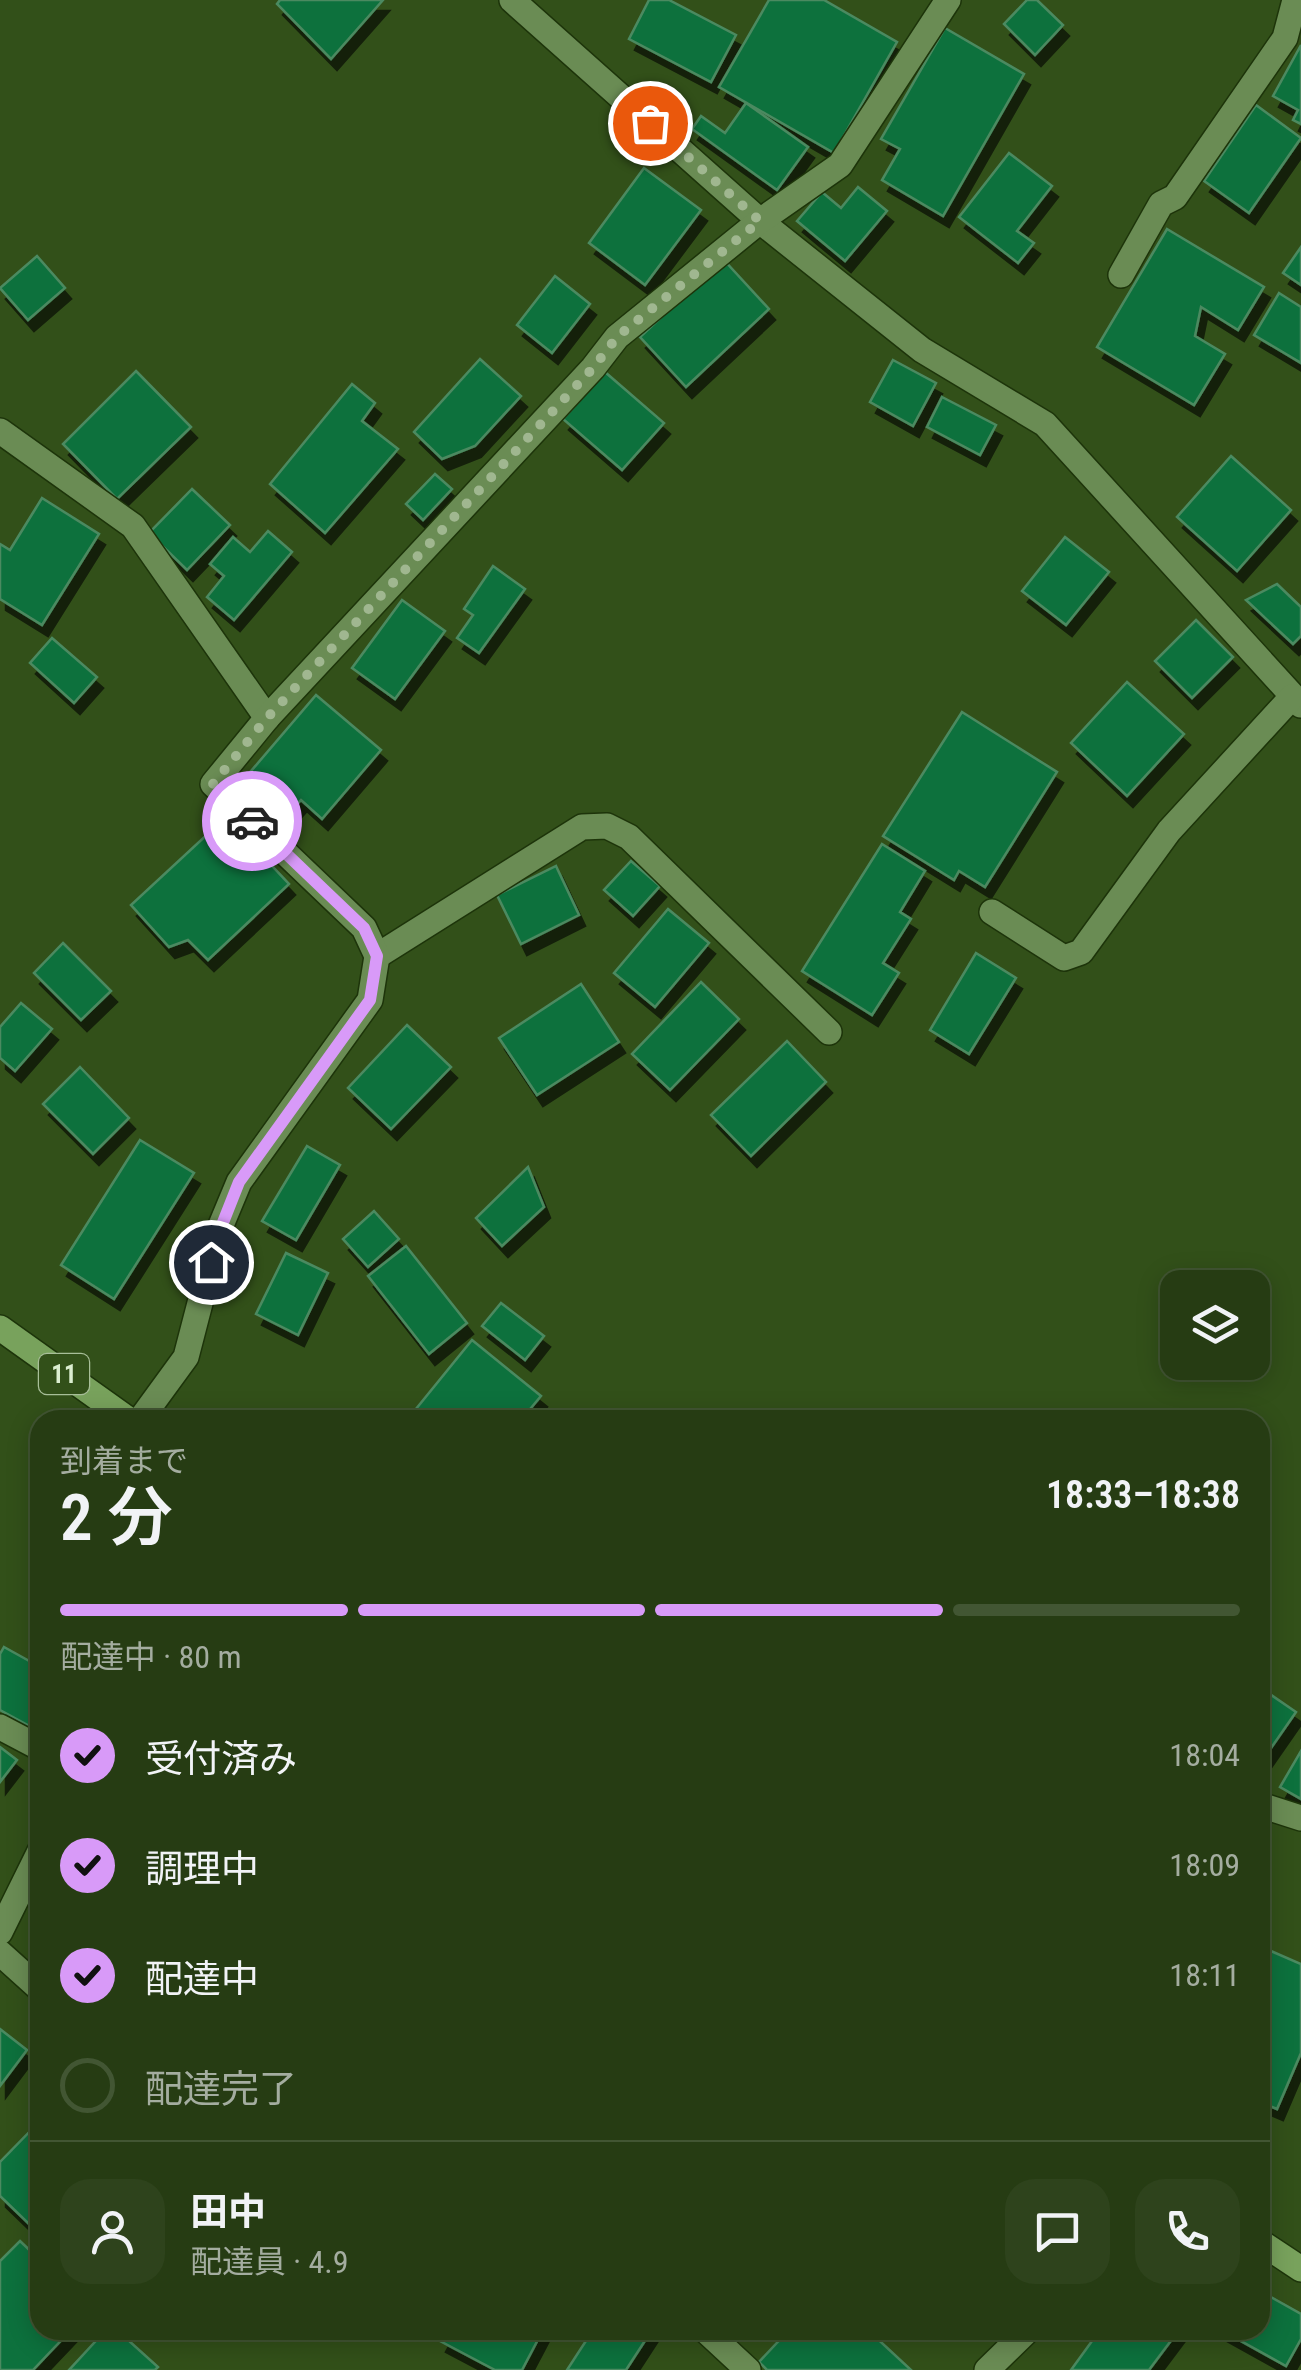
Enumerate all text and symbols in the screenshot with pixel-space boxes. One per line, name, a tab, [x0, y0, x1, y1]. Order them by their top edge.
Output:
pin	[608, 81, 693, 166]
icon: bag	[623, 96, 678, 151]
courier	[202, 771, 302, 871]
icon: car	[225, 794, 280, 849]
pin	[169, 1220, 254, 1305]
icon: home	[184, 1235, 239, 1290]
map controls	[1160, 1270, 1270, 1380]
button: layers	[1160, 1270, 1270, 1380]
road number: 11	[39, 1354, 89, 1394]
text: 到着まで	[60, 1442, 188, 1480]
text: 18:33–18:38	[1046, 1473, 1240, 1517]
text: 2 分	[60, 1480, 173, 1556]
text: 配達中 · 80 m	[60, 1638, 242, 1676]
icon: check	[60, 1728, 115, 1783]
text: 18:04	[1169, 1736, 1240, 1774]
text: 受付済み	[145, 1737, 297, 1781]
icon: check	[60, 1838, 115, 1893]
text: 18:09	[1169, 1846, 1240, 1884]
text: 調理中	[145, 1847, 259, 1891]
icon: check	[60, 1948, 115, 2003]
text: 18:11	[1169, 1956, 1240, 1994]
text: 配達中	[145, 1957, 259, 2001]
text: 配達完了	[145, 2067, 297, 2111]
button: person	[60, 2179, 165, 2284]
button: chat	[1005, 2179, 1110, 2284]
button: phone	[1135, 2179, 1240, 2284]
text: 田中	[190, 2190, 266, 2234]
text: 配達員 · 4.9	[190, 2243, 349, 2281]

